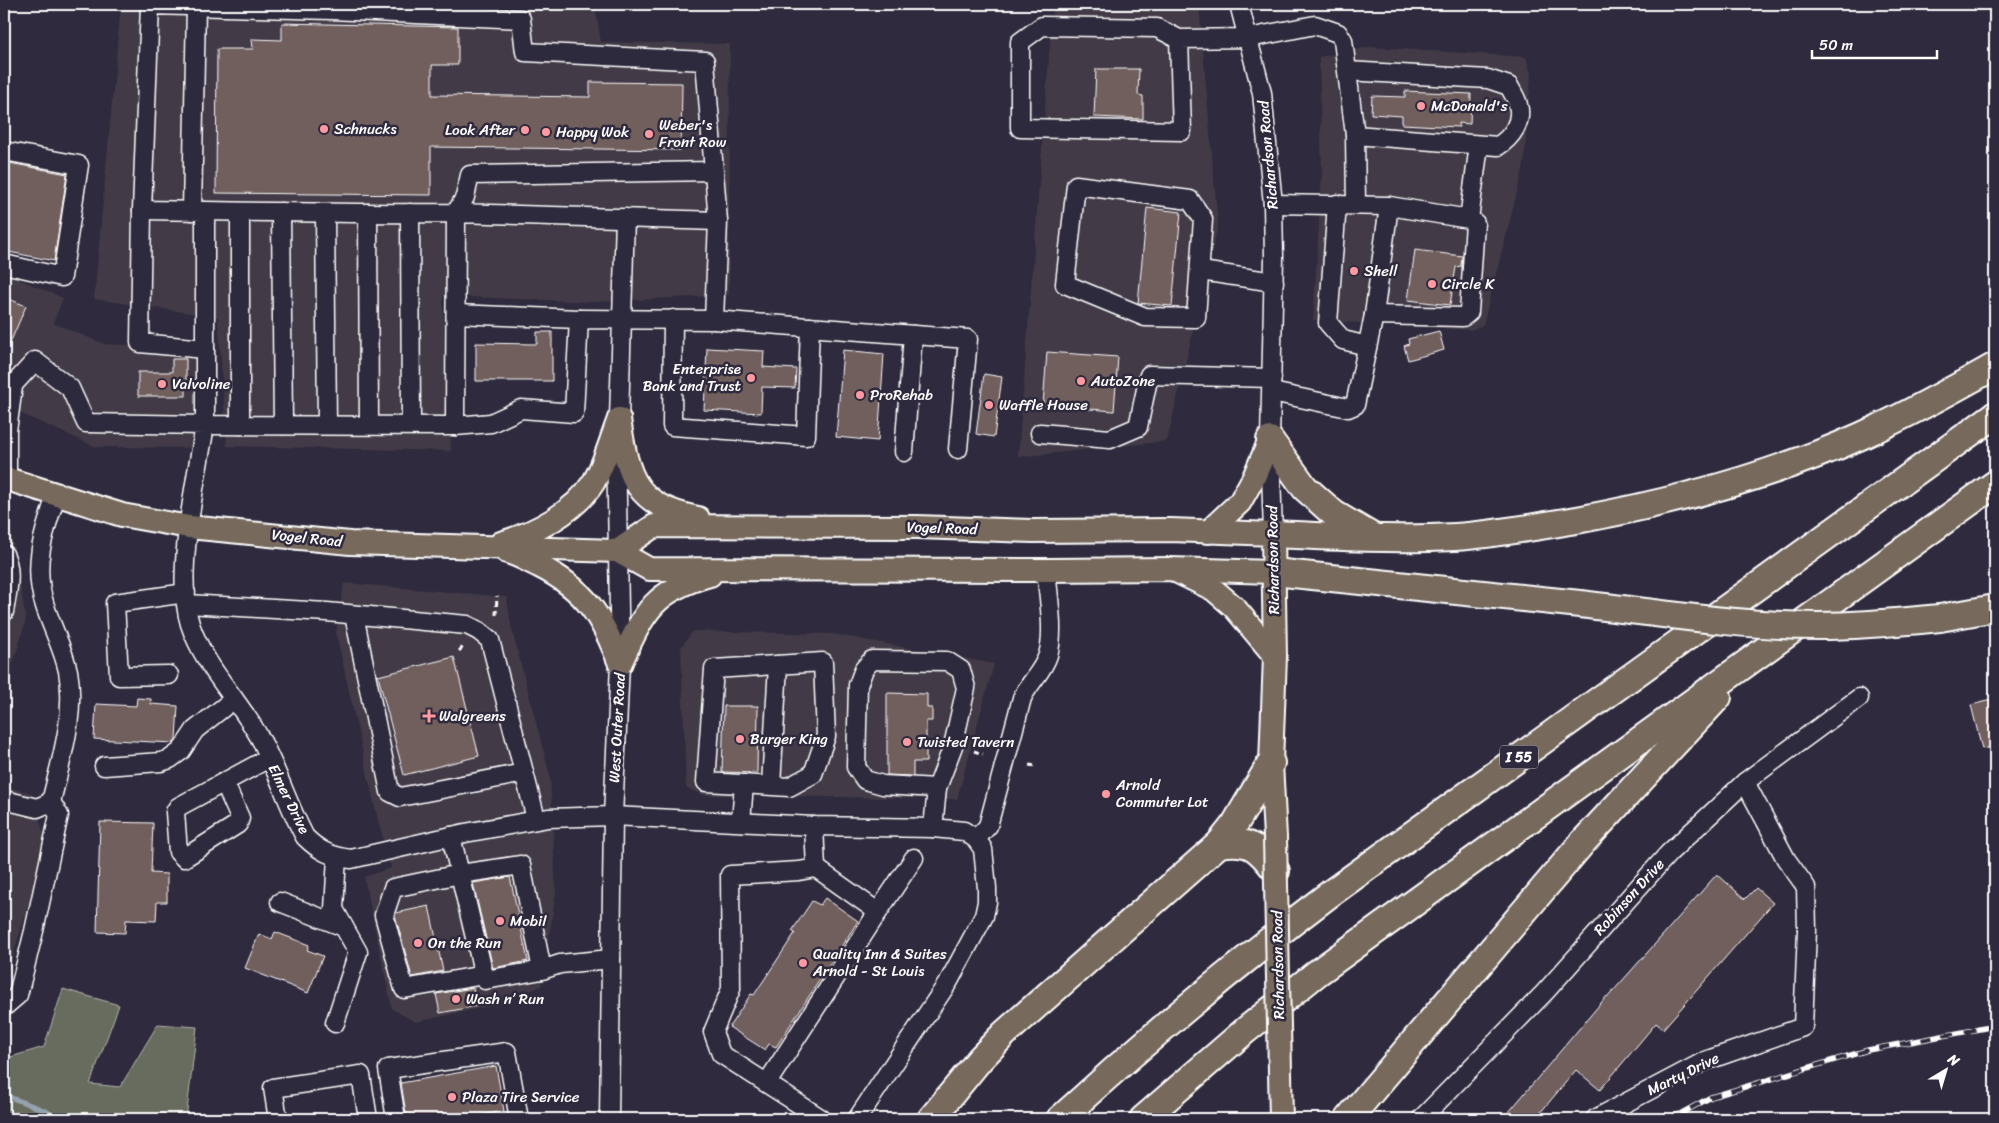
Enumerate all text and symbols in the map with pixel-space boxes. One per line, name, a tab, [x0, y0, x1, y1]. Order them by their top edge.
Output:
scale bar	[1812, 28, 1936, 60]
text: 50 m	[1819, 32, 1854, 58]
place label: McDonald's	[1431, 93, 1508, 119]
street label: Richardson Road	[1250, 99, 1286, 210]
marker: McDonald's	[1415, 100, 1427, 112]
place label: Weber's Front Row	[659, 112, 727, 155]
place label: Schnucks	[334, 116, 397, 142]
place label: Look After	[445, 117, 516, 143]
place label: Happy Wok	[556, 119, 630, 145]
marker: Schnucks	[318, 123, 330, 135]
marker: Look After	[519, 124, 531, 136]
marker: Happy Wok	[540, 126, 552, 138]
marker: Weber's Front Row	[643, 128, 655, 140]
place label: Shell	[1364, 258, 1398, 284]
marker: Shell	[1348, 265, 1360, 277]
place label: Circle K	[1442, 271, 1495, 297]
marker: Circle K	[1426, 278, 1438, 290]
place label: Enterprise Bank and Trust	[643, 356, 741, 399]
place label: AutoZone	[1090, 368, 1155, 394]
place label: Valvoline	[172, 371, 231, 397]
marker: Enterprise Bank and Trust	[745, 372, 757, 384]
marker: AutoZone	[1075, 375, 1087, 387]
marker: Valvoline	[156, 378, 168, 390]
place label: ProRehab	[870, 382, 933, 408]
marker: ProRehab	[854, 389, 866, 401]
place label: Waffle House	[999, 392, 1088, 418]
marker: Waffle House	[983, 399, 995, 411]
street label: Richardson Road	[1259, 504, 1287, 615]
street label: Vogel Road	[906, 514, 979, 542]
street label: Vogel Road	[270, 521, 345, 555]
street label: West Outer Road	[601, 671, 633, 784]
place label: Walgreens	[439, 703, 506, 729]
marker: Walgreens	[423, 710, 435, 722]
place label: Burger King	[750, 726, 828, 752]
place label: Twisted Tavern	[917, 729, 1014, 755]
marker: Burger King	[734, 733, 746, 745]
marker: Twisted Tavern	[901, 736, 913, 748]
road number: I 55	[1500, 746, 1538, 769]
street label: Elmer Drive	[261, 759, 317, 839]
place label: Arnold Commuter Lot	[1115, 772, 1209, 815]
marker: Arnold Commuter Lot	[1100, 788, 1112, 800]
street label: Robinson Drive	[1587, 852, 1671, 942]
place label: Mobil	[510, 908, 547, 934]
street label: Richardson Road	[1264, 909, 1292, 1020]
marker: Mobil	[494, 915, 506, 927]
place label: On the Run	[428, 930, 501, 956]
marker: On the Run	[412, 937, 424, 949]
place label: Quality Inn & Suites Arnold - St Louis	[812, 941, 947, 984]
marker: Quality Inn & Suites Arnold - St Louis	[797, 957, 809, 969]
place label: Wash n’ Run	[466, 986, 544, 1012]
marker: Wash n’ Run	[450, 993, 462, 1005]
street label: Marty Drive	[1642, 1045, 1724, 1103]
north arrow	[1922, 1046, 1972, 1096]
text: N	[1941, 1047, 1965, 1073]
place label: Plaza Tire Service	[462, 1084, 580, 1110]
marker: Plaza Tire Service	[446, 1091, 458, 1103]

